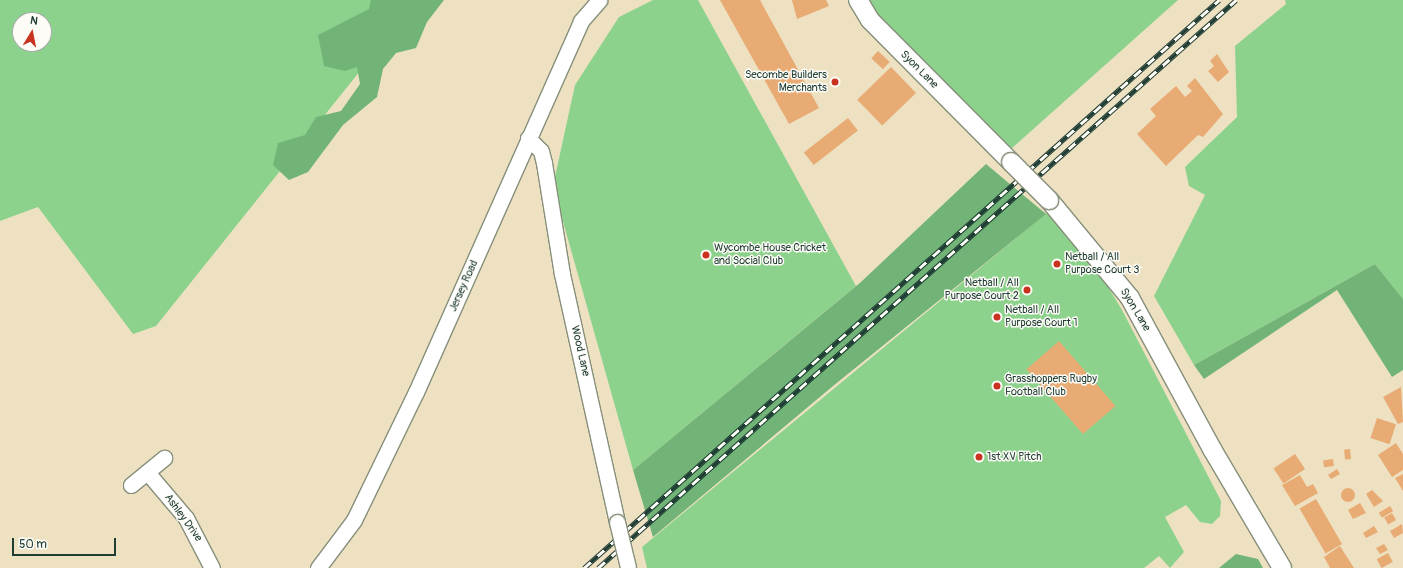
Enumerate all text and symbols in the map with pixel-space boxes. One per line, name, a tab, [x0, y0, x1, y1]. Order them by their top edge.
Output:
north arrow	[12, 12, 52, 52]
text: N	[29, 14, 39, 28]
street label: Syon Lane	[897, 48, 941, 92]
place label: Secombe Builders Merchants	[745, 69, 827, 95]
marker: Secombe Builders Merchants	[830, 77, 840, 87]
place label: Wycombe House Cricket and Social Club	[714, 242, 826, 268]
marker: Wycombe House Cricket and Social Club	[701, 250, 711, 260]
place label: Netball / All Purpose Court 3	[1065, 251, 1139, 277]
street label: Jersey Road	[447, 258, 481, 314]
marker: Netball / All Purpose Court 3	[1052, 259, 1062, 269]
place label: Netball / All Purpose Court 2	[945, 277, 1019, 303]
marker: Netball / All Purpose Court 2	[1022, 285, 1032, 295]
street label: Syon Lane	[1117, 286, 1153, 334]
place label: Netball / All Purpose Court 1	[1005, 304, 1078, 330]
marker: Netball / All Purpose Court 1	[992, 312, 1002, 322]
street label: Wood Lane	[568, 324, 592, 378]
place label: Grasshoppers Rugby Football Club	[1005, 373, 1097, 399]
marker: Grasshoppers Rugby Football Club	[992, 381, 1002, 391]
place label: 1st XV Pitch	[987, 450, 1041, 464]
marker: 1st XV Pitch	[974, 452, 984, 462]
street label: Ashley Drive	[161, 492, 205, 544]
scale bar	[14, 530, 118, 556]
text: 50 m	[19, 537, 47, 552]

